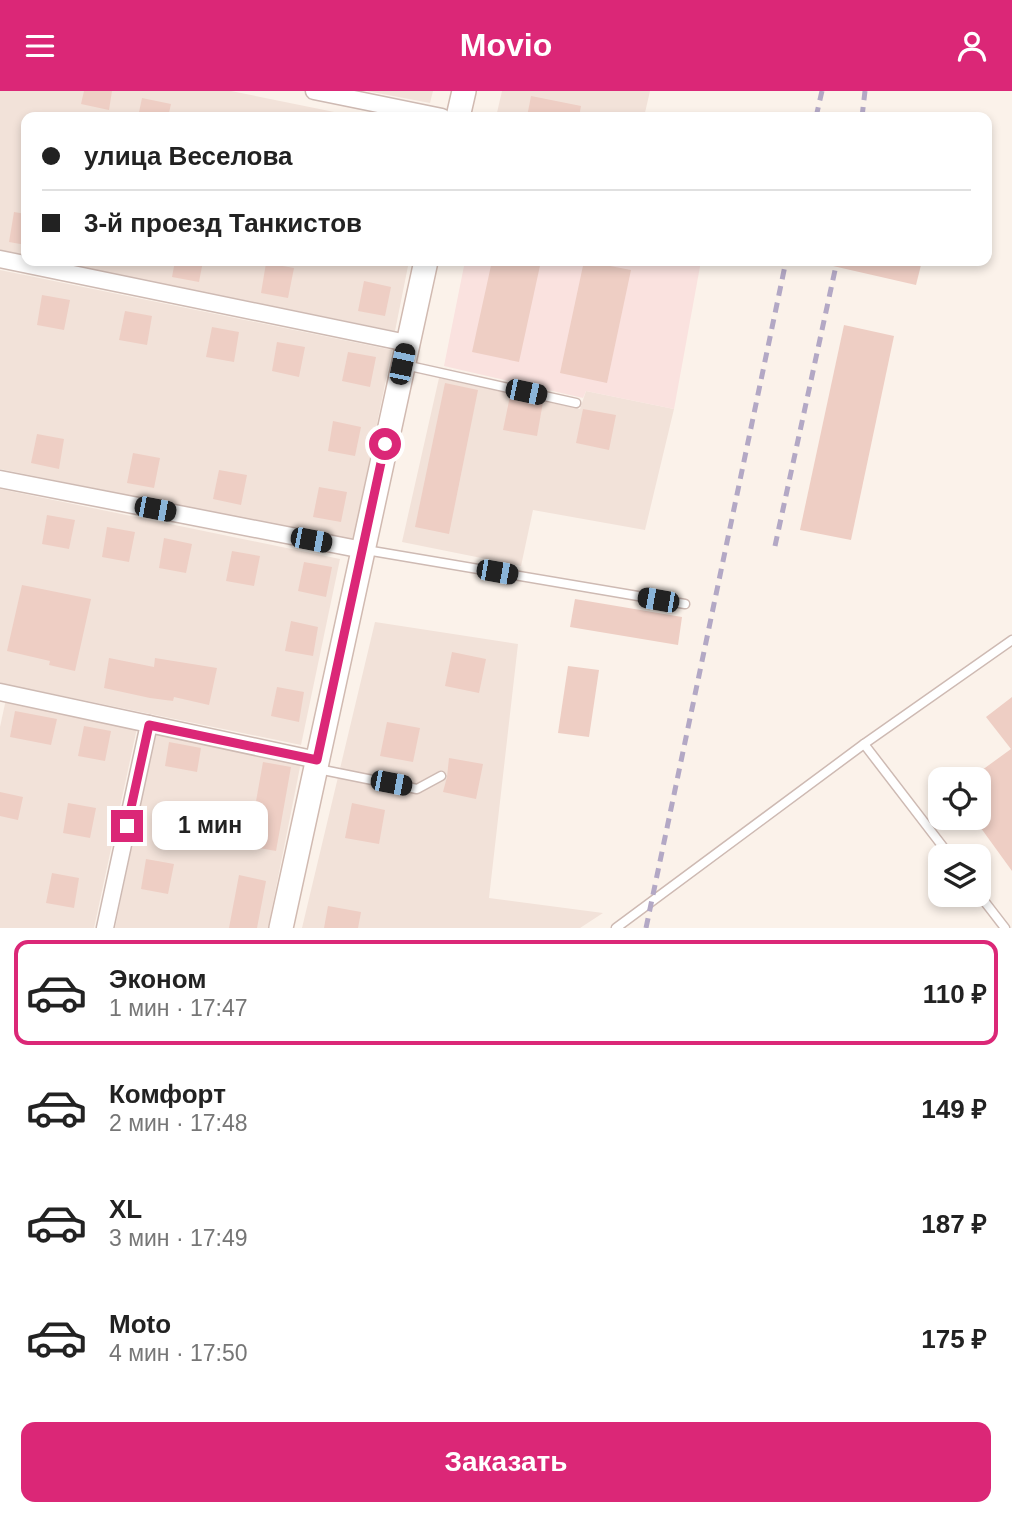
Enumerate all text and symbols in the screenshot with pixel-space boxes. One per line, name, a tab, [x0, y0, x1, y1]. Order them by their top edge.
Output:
icon: menu	[21, 27, 59, 65]
text: Movio	[460, 27, 552, 63]
icon: person	[953, 27, 991, 65]
text: улица Веселова	[84, 141, 293, 171]
text: 3-й проезд Танкистов	[84, 208, 362, 238]
car	[388, 341, 417, 387]
car	[504, 377, 549, 407]
route start	[369, 428, 401, 460]
car	[133, 495, 178, 523]
car	[289, 526, 334, 554]
car	[475, 558, 520, 586]
car	[636, 586, 681, 614]
map controls	[928, 767, 991, 907]
button: locate	[928, 767, 991, 830]
car	[369, 769, 414, 797]
callout: 1 мин	[152, 801, 267, 851]
route end	[111, 810, 143, 842]
text: 1 мин	[178, 812, 242, 838]
button: layers	[928, 844, 991, 907]
icon: car	[25, 961, 88, 1024]
text: Эконом	[109, 964, 207, 994]
text: 110 ₽	[923, 979, 987, 1009]
text: 1 мин · 17:47	[109, 995, 248, 1021]
icon: car	[25, 1076, 88, 1139]
text: Комфорт	[109, 1079, 226, 1109]
text: 149 ₽	[921, 1094, 987, 1124]
text: 2 мин · 17:48	[109, 1110, 248, 1136]
icon: car	[25, 1191, 88, 1254]
text: XL	[109, 1194, 142, 1224]
text: 187 ₽	[921, 1209, 987, 1239]
text: 3 мин · 17:49	[109, 1225, 248, 1251]
icon: car	[25, 1306, 88, 1369]
text: Moto	[109, 1309, 171, 1339]
text: 175 ₽	[921, 1324, 987, 1354]
text: 4 мин · 17:50	[109, 1340, 248, 1366]
button: Заказать	[21, 1422, 991, 1502]

